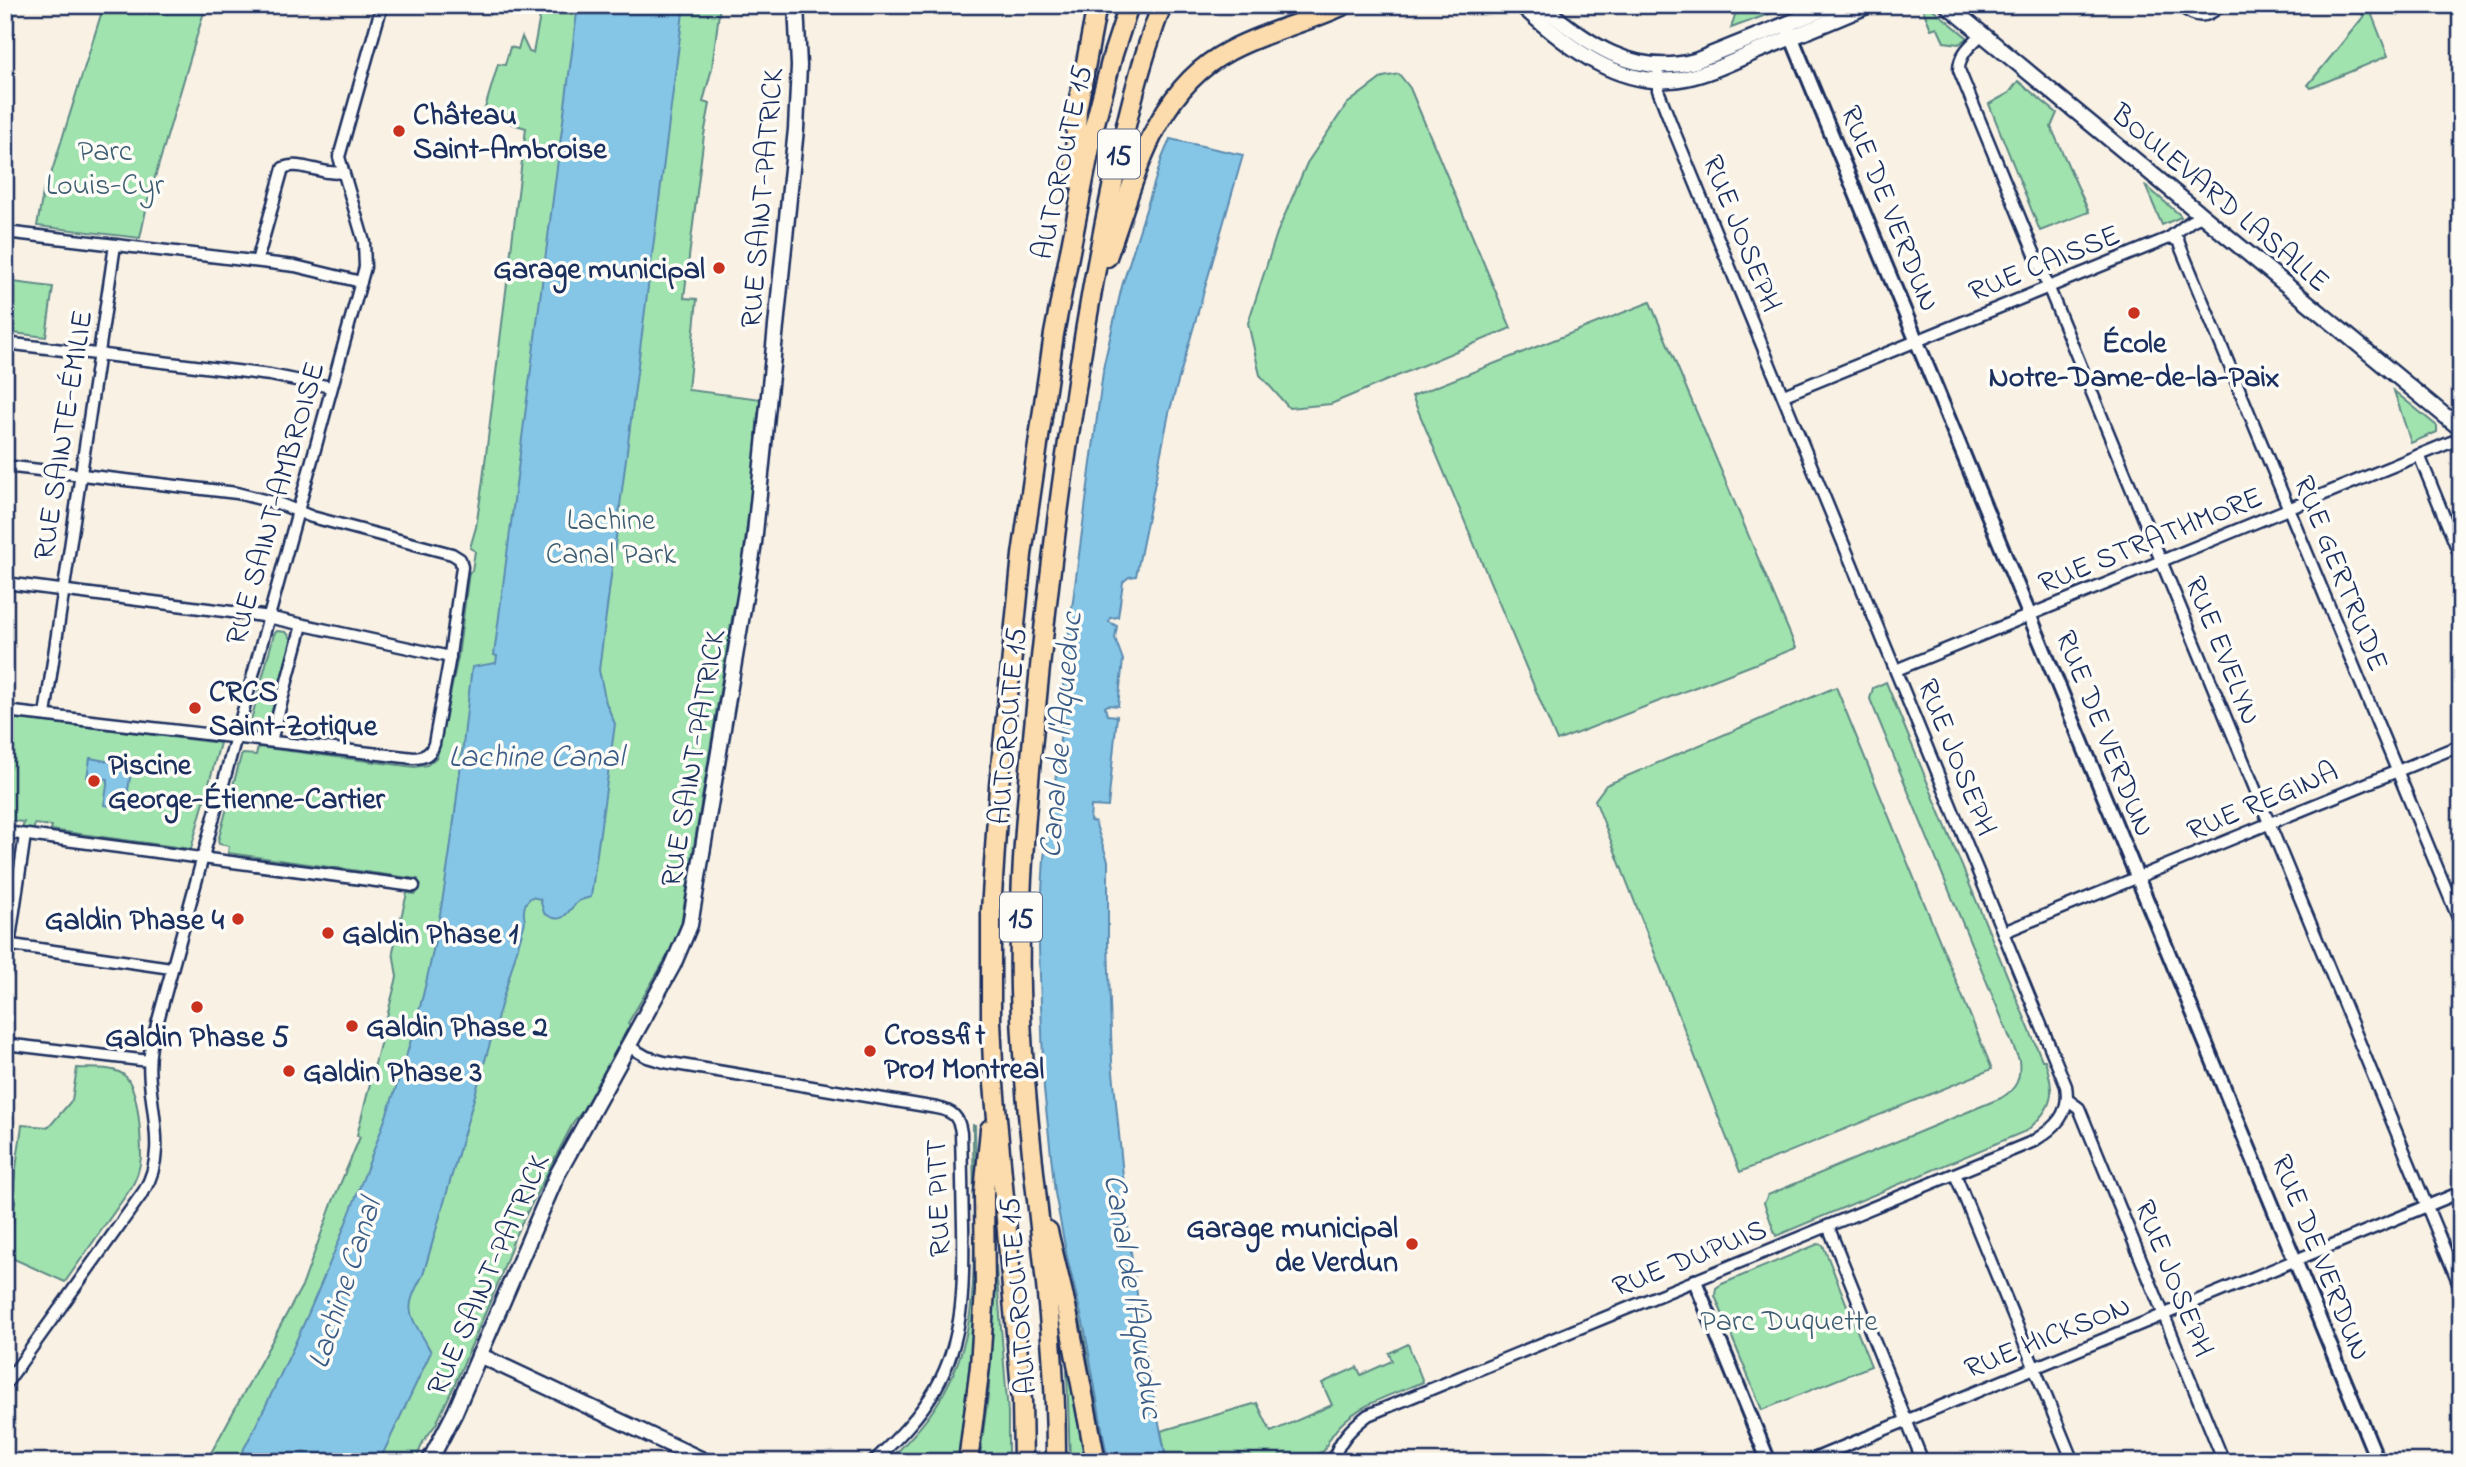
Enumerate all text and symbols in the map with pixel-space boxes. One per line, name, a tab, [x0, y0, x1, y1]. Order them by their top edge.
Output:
street label: AUTOROUTE 15	[1022, 61, 1106, 264]
street label: RUE SAINT-PATRICK	[731, 66, 797, 330]
street label: BOULEVARD LASALLE	[2099, 94, 2338, 304]
place label: Château Saint-Ambroise	[413, 95, 608, 173]
street label: RUE DE VERDUN	[1827, 99, 1950, 319]
marker: Château Saint-Ambroise	[391, 123, 407, 139]
road number: 15	[1098, 130, 1140, 178]
park label: Parc Louis-Cyr	[46, 131, 165, 209]
street label: RUE JOSEPH	[1689, 149, 1792, 319]
street label: RUE CAISSE	[1963, 214, 2128, 315]
place label: Garage municipal	[493, 249, 705, 294]
marker: Garage municipal	[711, 260, 727, 276]
marker: École Notre-Dame-de-la-Paix	[2126, 305, 2142, 321]
street label: RUE SAINTE-ÉMILIE	[23, 307, 106, 564]
place label: École Notre-Dame-de-la-Paix	[1989, 323, 2279, 401]
street label: RUE SAINT-AMBROISE	[215, 357, 338, 651]
street label: RUE GERTRUDE	[2280, 470, 2399, 679]
street label: RUE STRATHMORE	[2032, 477, 2270, 607]
park label: Lachine Canal Park	[546, 500, 677, 578]
street label: RUE EVELYN	[2171, 570, 2271, 732]
water label: Canal de l'Aqueduc	[1028, 609, 1097, 860]
street label: RUE DE VERDUN	[2042, 624, 2165, 844]
street label: RUE SAINT-PATRICK	[651, 626, 739, 891]
street label: AUTOROUTE 15	[979, 626, 1041, 827]
place label: CRCS Saint-Zotique	[209, 672, 379, 750]
street label: RUE JOSEPH	[1904, 673, 2007, 843]
marker: CRCS Saint-Zotique	[187, 700, 203, 716]
water label: Lachine Canal	[448, 735, 627, 782]
place label: Piscine George-Étienne-Cartier	[108, 745, 386, 824]
street label: RUE REGINA	[2181, 751, 2346, 854]
marker: Piscine George-Étienne-Cartier	[86, 773, 102, 789]
road number: 15	[1000, 892, 1042, 942]
place label: Galdin Phase 4	[45, 900, 225, 944]
marker: Galdin Phase 4	[230, 911, 246, 927]
place label: Galdin Phase 1	[342, 914, 519, 958]
marker: Galdin Phase 1	[320, 925, 336, 941]
marker: Galdin Phase 5	[189, 999, 205, 1015]
place label: Galdin Phase 2	[366, 1007, 548, 1051]
place label: Crossfit Pro1 Montreal	[884, 1015, 1044, 1093]
place label: Galdin Phase 5	[105, 1017, 289, 1061]
marker: Galdin Phase 2	[344, 1018, 360, 1034]
marker: Crossfit Pro1 Montreal	[862, 1043, 878, 1059]
place label: Galdin Phase 3	[303, 1052, 482, 1096]
marker: Galdin Phase 3	[281, 1063, 297, 1079]
street label: RUE PITT	[916, 1138, 964, 1258]
street label: RUE SAINT-PATRICK	[417, 1147, 563, 1403]
street label: RUE DE VERDUN	[2258, 1148, 2381, 1368]
water label: Canal de l'Aqueduc	[1089, 1171, 1174, 1424]
water label: Lachine Canal	[297, 1190, 397, 1375]
street label: RUE JOSEPH	[2121, 1194, 2224, 1364]
street label: AUTOROUTE 15	[989, 1195, 1051, 1396]
place label: Garage municipal de Verdun	[1186, 1208, 1398, 1286]
street label: RUE DUPUIS	[1606, 1209, 1774, 1311]
marker: Garage municipal de Verdun	[1404, 1236, 1420, 1252]
street label: RUE HICKSON	[1958, 1285, 2138, 1392]
park label: Parc Duquette	[1700, 1301, 1878, 1345]

